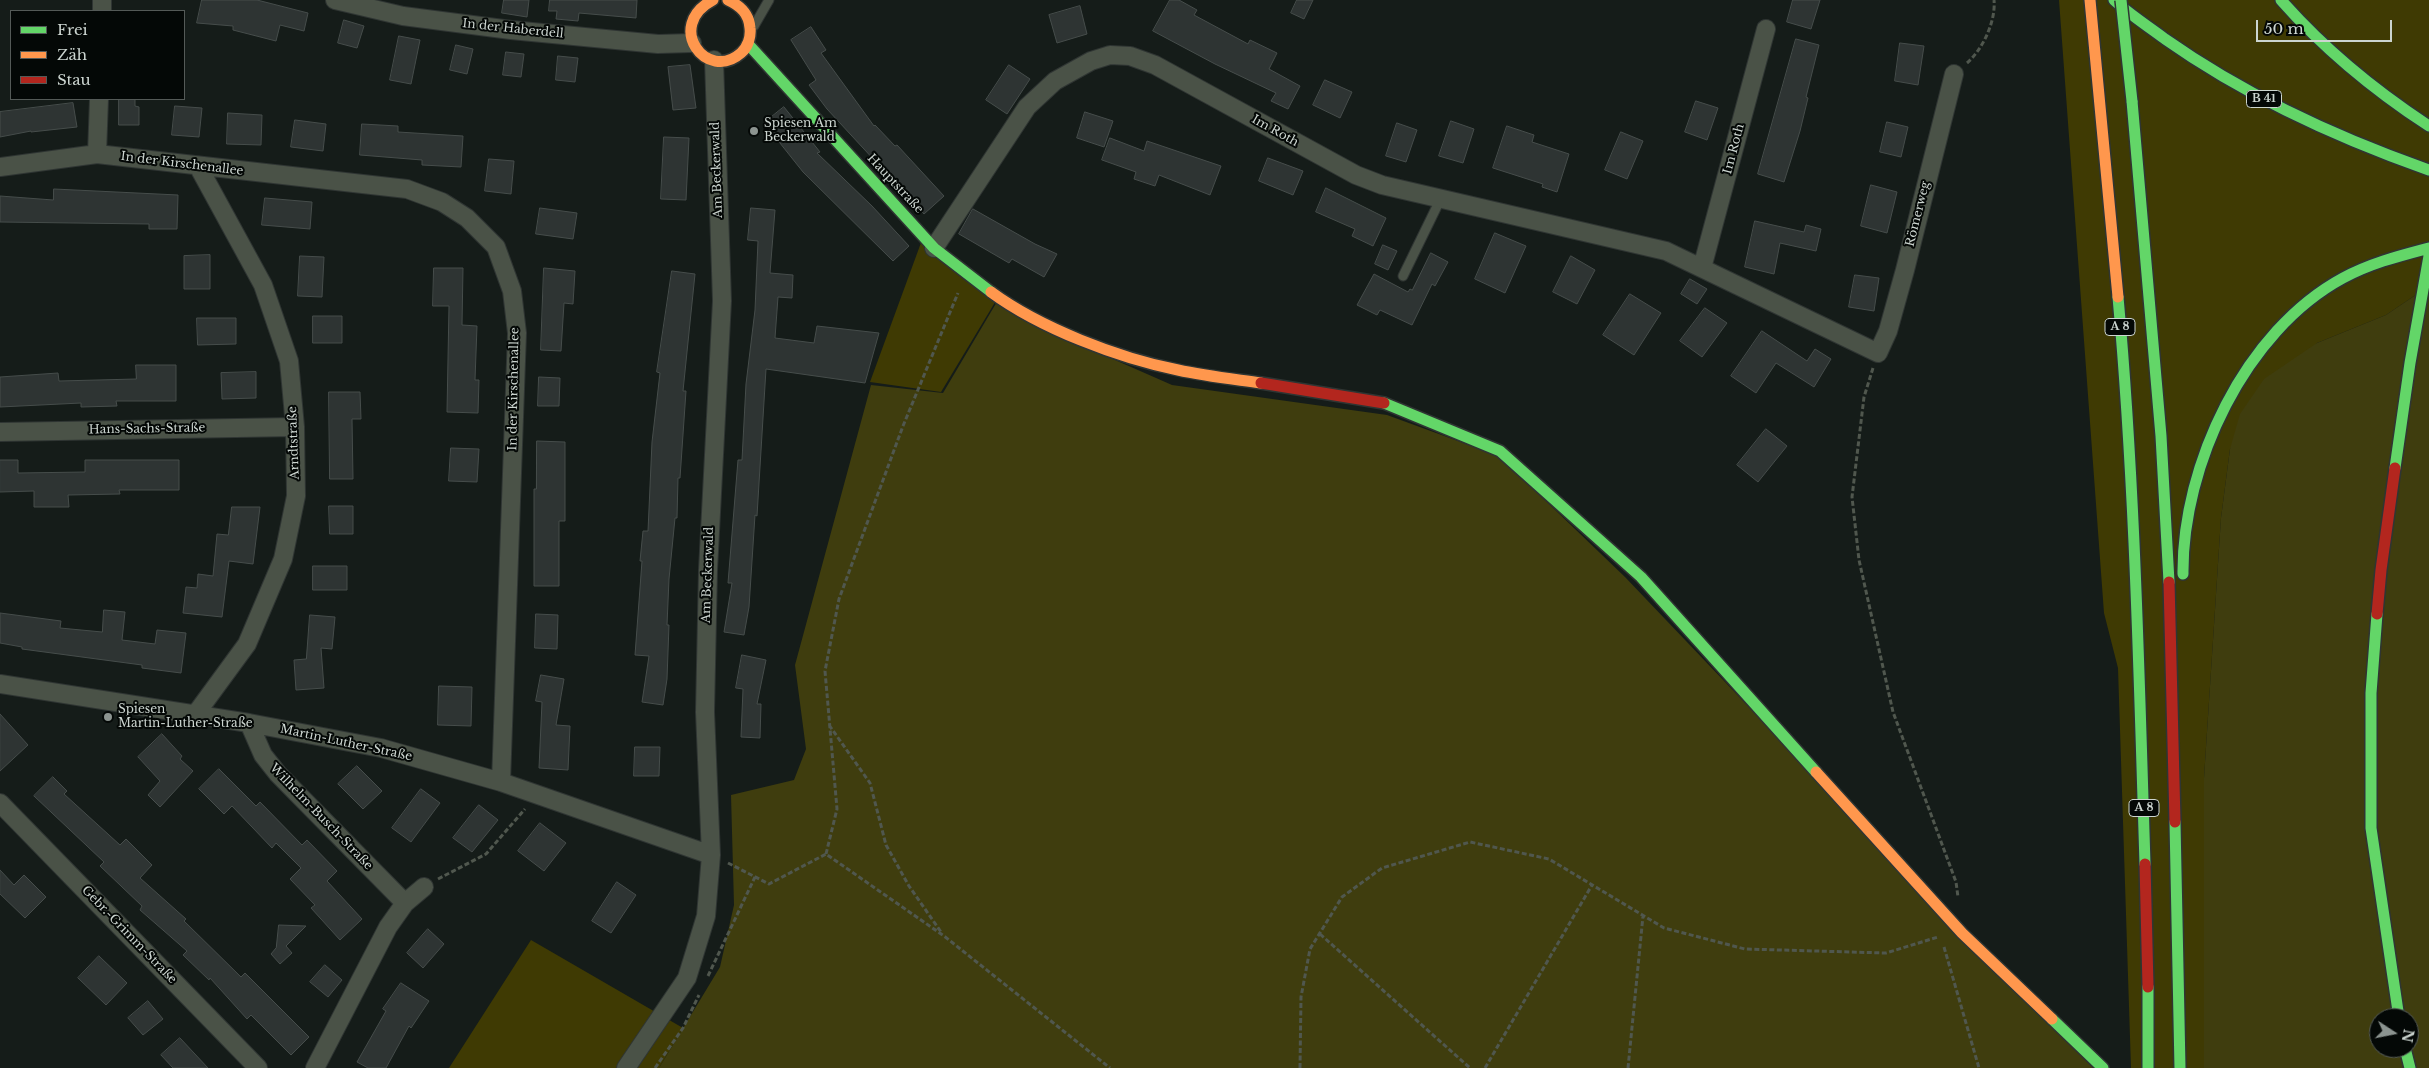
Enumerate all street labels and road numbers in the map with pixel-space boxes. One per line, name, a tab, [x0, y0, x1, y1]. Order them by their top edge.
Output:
street label: In der Haberdell	[462, 17, 564, 41]
road number: B 41	[2246, 90, 2282, 108]
street label: Im Roth	[1249, 112, 1301, 150]
street label: Am Beckerwald	[708, 122, 726, 218]
street label: Im Roth	[1720, 122, 1748, 176]
street label: In der Kirschenallee	[120, 149, 244, 179]
street label: Hauptstraße	[864, 151, 926, 217]
street label: Römerweg	[1903, 180, 1933, 248]
road number: A 8	[2105, 318, 2135, 336]
street label: In der Kirschenallee	[506, 327, 522, 451]
street label: Arndtstraße	[286, 406, 302, 480]
street label: Hans-Sachs-Straße	[89, 421, 205, 437]
street label: Am Beckerwald	[699, 527, 717, 623]
street label: Martin-Luther-Straße	[279, 722, 413, 764]
street label: Wilhelm-Busch-Straße	[267, 761, 375, 873]
road number: A 8	[2129, 800, 2159, 816]
street label: Gebr.-Grimm-Straße	[79, 883, 179, 987]

